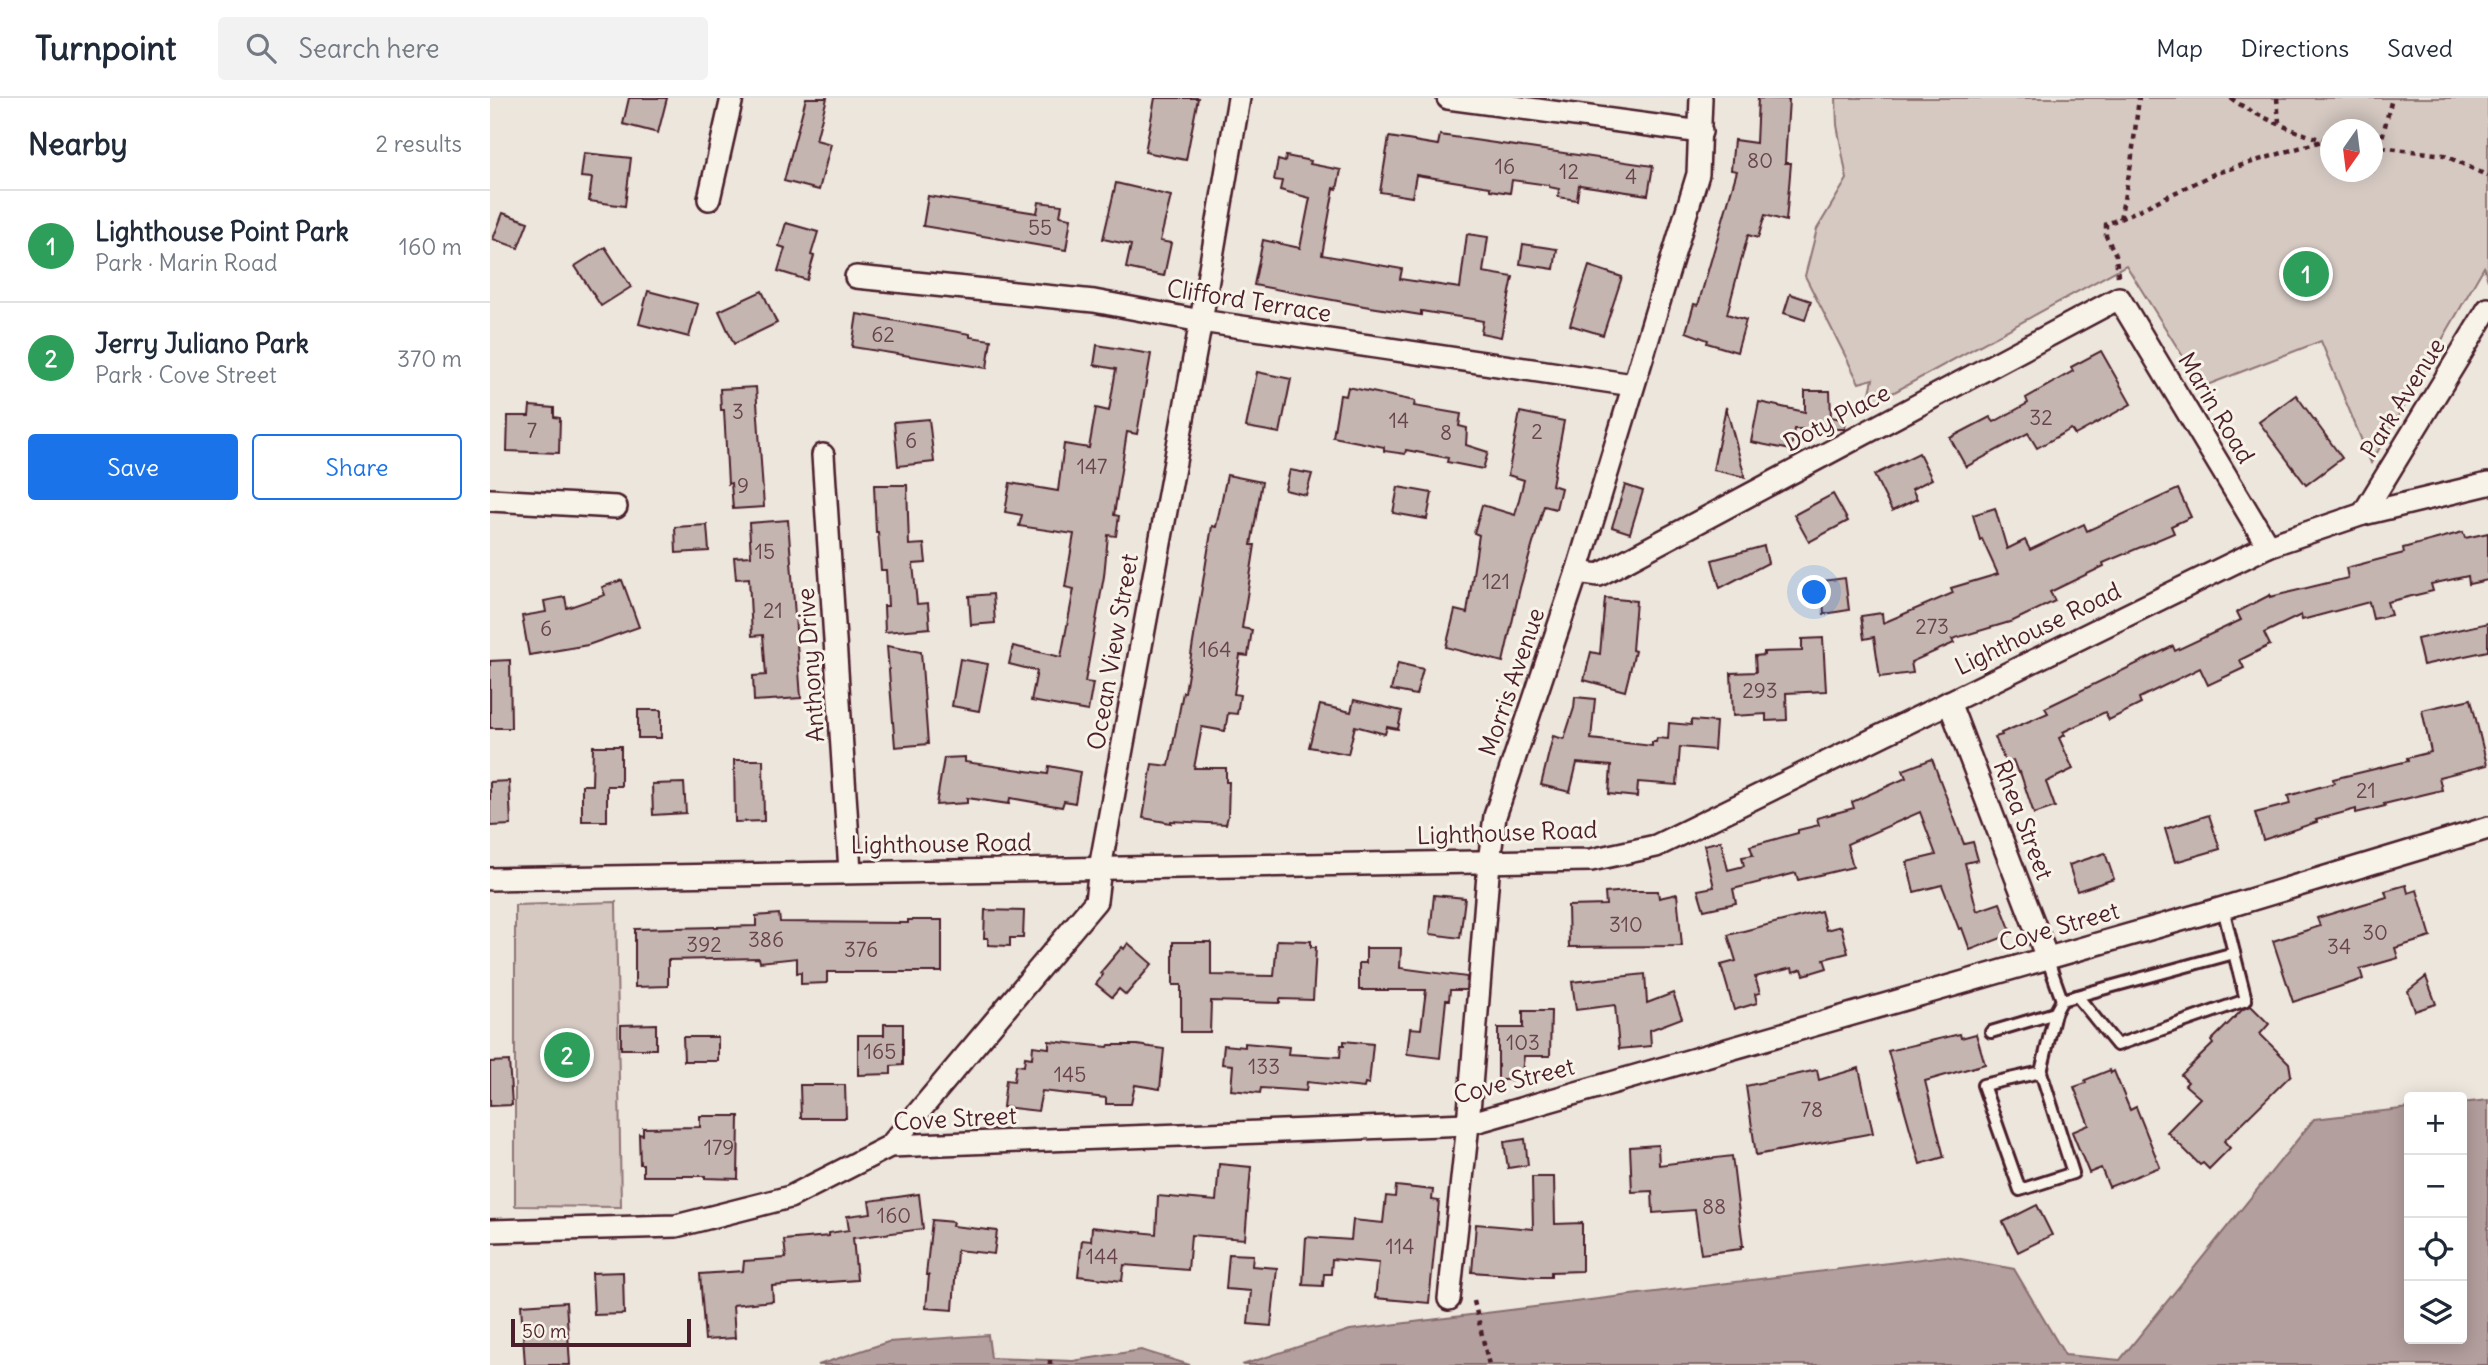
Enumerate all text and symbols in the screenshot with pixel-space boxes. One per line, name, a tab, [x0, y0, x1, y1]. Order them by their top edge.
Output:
search box	[218, 17, 708, 80]
text: Turnpoint	[35, 27, 176, 69]
icon: search	[242, 29, 280, 67]
text: Search here	[298, 32, 439, 65]
text: Map	[2156, 33, 2203, 63]
text: Directions	[2241, 33, 2349, 63]
text: Saved	[2387, 33, 2453, 63]
north arrow	[2320, 119, 2383, 182]
text: Nearby	[28, 125, 128, 163]
text: 2 results	[376, 129, 462, 158]
house number: 80	[1747, 147, 1773, 174]
house number: 16	[1495, 153, 1515, 180]
house number: 12	[1559, 158, 1579, 185]
house number: 4	[1625, 163, 1637, 190]
house number: 55	[1028, 214, 1052, 241]
text: Lighthouse Point Park	[95, 215, 349, 248]
text: 1	[46, 232, 56, 261]
text: 160 m	[399, 232, 462, 261]
text: Park · Marin Road	[95, 248, 277, 277]
pin: 1	[2283, 248, 2329, 300]
street label: Clifford Terrace	[1165, 272, 1334, 328]
house number: 62	[871, 321, 895, 348]
text: Jerry Juliano Park	[95, 327, 309, 360]
street label: Park Avenue	[2353, 332, 2451, 463]
text: 2	[45, 344, 57, 373]
text: 370 m	[397, 344, 462, 373]
street label: Marin Road	[2172, 347, 2262, 468]
text: Park · Cove Street	[95, 360, 277, 389]
street label: Doty Place	[1778, 377, 1895, 458]
house number: 3	[732, 398, 744, 425]
house number: 32	[2029, 404, 2053, 431]
house number: 14	[1389, 407, 1409, 434]
house number: 7	[527, 417, 537, 444]
house number: 2	[1531, 418, 1543, 445]
house number: 8	[1440, 419, 1452, 446]
house number: 6	[905, 427, 917, 454]
button: Save	[28, 434, 238, 500]
button: Share	[252, 434, 462, 500]
house number: 147	[1077, 453, 1107, 480]
house number: 9	[737, 472, 749, 499]
house number: 15	[755, 538, 775, 565]
street label: Ocean View Street	[1080, 551, 1144, 752]
house number: 121	[1482, 568, 1510, 595]
your location	[1797, 575, 1831, 609]
street label: Lighthouse Road	[1950, 575, 2125, 681]
street label: Anthony Drive	[790, 587, 830, 743]
house number: 21	[763, 597, 783, 624]
street label: Morris Avenue	[1472, 604, 1550, 760]
house number: 273	[1915, 613, 1949, 640]
house number: 6	[540, 615, 552, 642]
house number: 164	[1199, 636, 1231, 663]
house number: 293	[1742, 677, 1778, 704]
street label: Rhea Street	[1987, 756, 2060, 884]
house number: 21	[2356, 777, 2376, 804]
street label: Lighthouse Road	[1416, 814, 1598, 850]
street label: Lighthouse Road	[850, 826, 1032, 860]
street label: Cove Street	[1995, 895, 2122, 957]
house number: 310	[1609, 911, 1643, 938]
house number: 30	[2362, 919, 2388, 946]
house number: 386	[748, 926, 784, 953]
house number: 392	[686, 931, 722, 958]
house number: 34	[2327, 933, 2351, 960]
house number: 376	[844, 936, 878, 963]
pin: 2	[544, 1029, 590, 1081]
house number: 103	[1506, 1029, 1540, 1056]
house number: 165	[864, 1038, 896, 1065]
street label: Cove Street	[1450, 1051, 1577, 1110]
house number: 133	[1248, 1053, 1280, 1080]
house number: 145	[1054, 1061, 1086, 1088]
map controls	[2404, 1092, 2467, 1344]
button: +	[2404, 1092, 2467, 1155]
house number: 78	[1801, 1096, 1823, 1123]
street label: Cove Street	[893, 1100, 1017, 1136]
house number: 179	[704, 1134, 734, 1161]
button: −	[2404, 1155, 2467, 1218]
house number: 88	[1702, 1193, 1726, 1220]
house number: 160	[877, 1202, 911, 1229]
button: locate	[2404, 1218, 2467, 1281]
house number: 114	[1386, 1233, 1414, 1260]
house number: 144	[1086, 1243, 1118, 1270]
button: layers	[2404, 1281, 2467, 1344]
scale bar	[511, 1316, 691, 1348]
text: 50 m	[522, 1319, 567, 1343]

